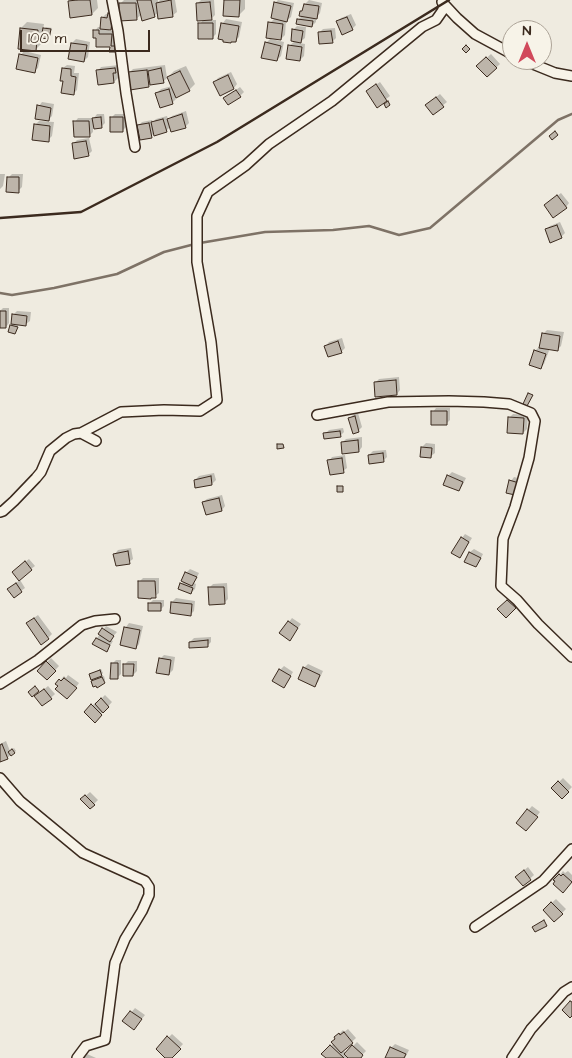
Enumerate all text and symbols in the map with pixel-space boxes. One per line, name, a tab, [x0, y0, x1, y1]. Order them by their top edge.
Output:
scale bar	[22, 20, 152, 52]
north arrow	[502, 20, 552, 70]
text: N	[523, 21, 531, 41]
text: 100 m	[28, 28, 67, 49]

